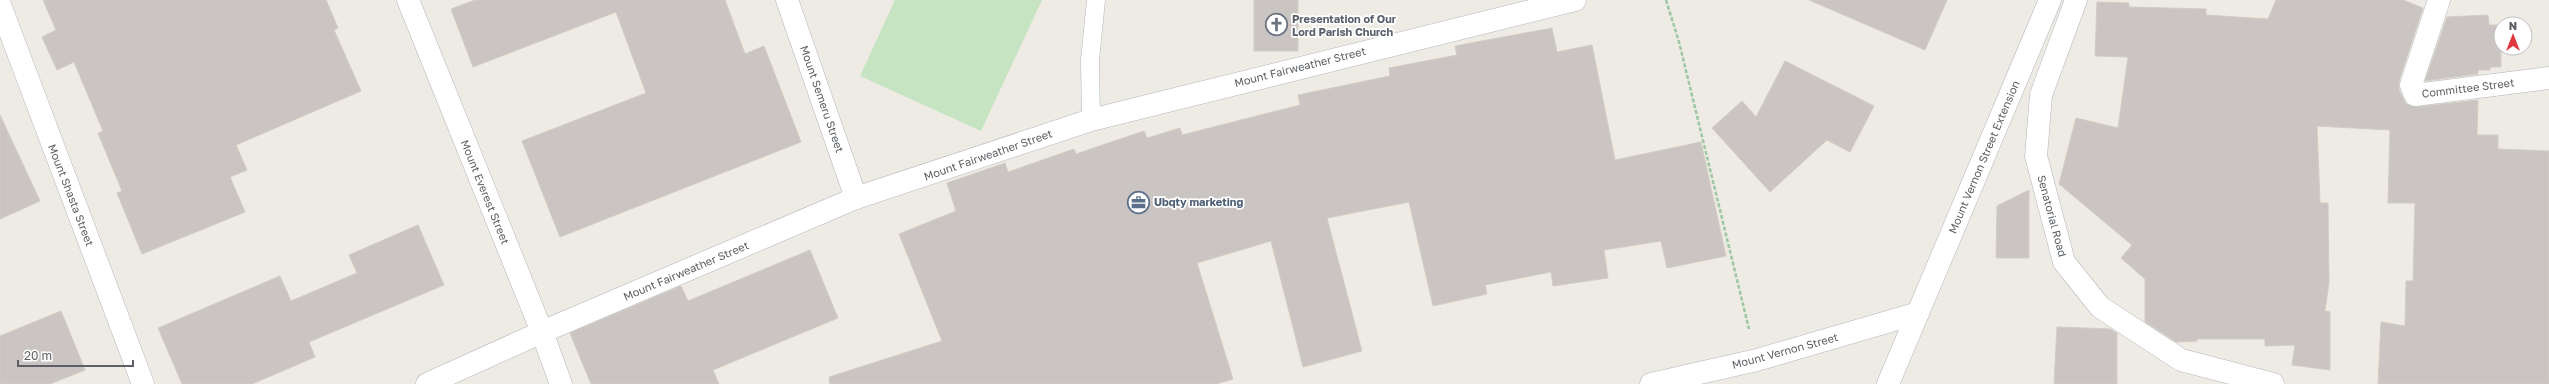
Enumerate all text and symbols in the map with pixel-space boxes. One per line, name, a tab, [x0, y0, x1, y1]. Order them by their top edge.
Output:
church icon: Presentation of Our Lord Parish Church	[1263, 12, 1289, 38]
place label: Presentation of Our Lord Parish Church	[1292, 12, 1397, 38]
north arrow	[2493, 16, 2533, 56]
text: N	[2509, 19, 2517, 32]
street label: Mount Semeru Street	[798, 44, 847, 154]
street label: Mount Fairweather Street	[1233, 44, 1367, 89]
street label: Committee Street	[2421, 75, 2515, 100]
street label: Mount Vernon Street Extension	[1945, 78, 2022, 235]
street label: Mount Fairweather Street	[922, 126, 1054, 183]
street label: Mount Everest Street	[459, 138, 512, 246]
street label: Mount Shasta Street	[46, 142, 97, 248]
street label: Senatorial Road	[2035, 174, 2070, 258]
office icon: Ubqty marketing	[1126, 189, 1152, 215]
place label: Ubqty marketing	[1154, 195, 1243, 208]
street label: Mount Fairweather Street	[621, 238, 750, 303]
street label: Mount Vernon Street	[1730, 330, 1839, 371]
scale bar	[18, 342, 133, 368]
text: 20 m	[24, 348, 52, 363]

